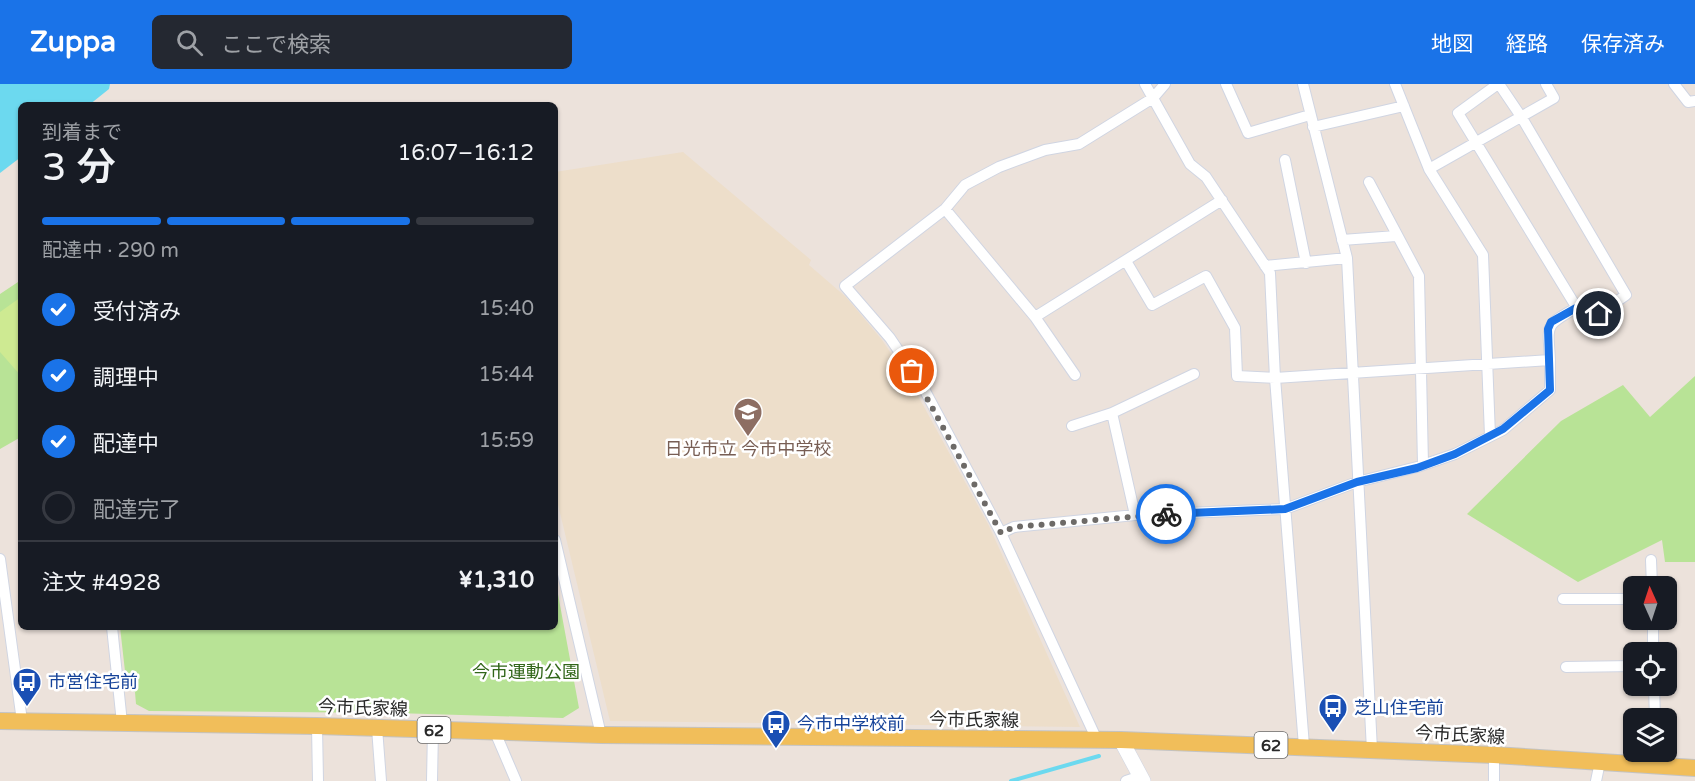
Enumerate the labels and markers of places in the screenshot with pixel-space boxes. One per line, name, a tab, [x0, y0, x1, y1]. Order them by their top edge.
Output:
pin	[1573, 288, 1624, 339]
pin	[886, 345, 937, 396]
school or university icon: 日光市立 今市中学校	[732, 396, 764, 438]
place label: 日光市立 今市中学校	[665, 438, 831, 460]
bus stop icon: 市営住宅前	[11, 666, 43, 708]
place label: 市営住宅前	[48, 671, 138, 693]
bus stop icon: 芝山住宅前	[1317, 692, 1349, 734]
place label: 芝山住宅前	[1354, 697, 1444, 719]
bus stop icon: 今市中学校前	[760, 708, 792, 750]
place label: 今市中学校前	[797, 713, 905, 735]

